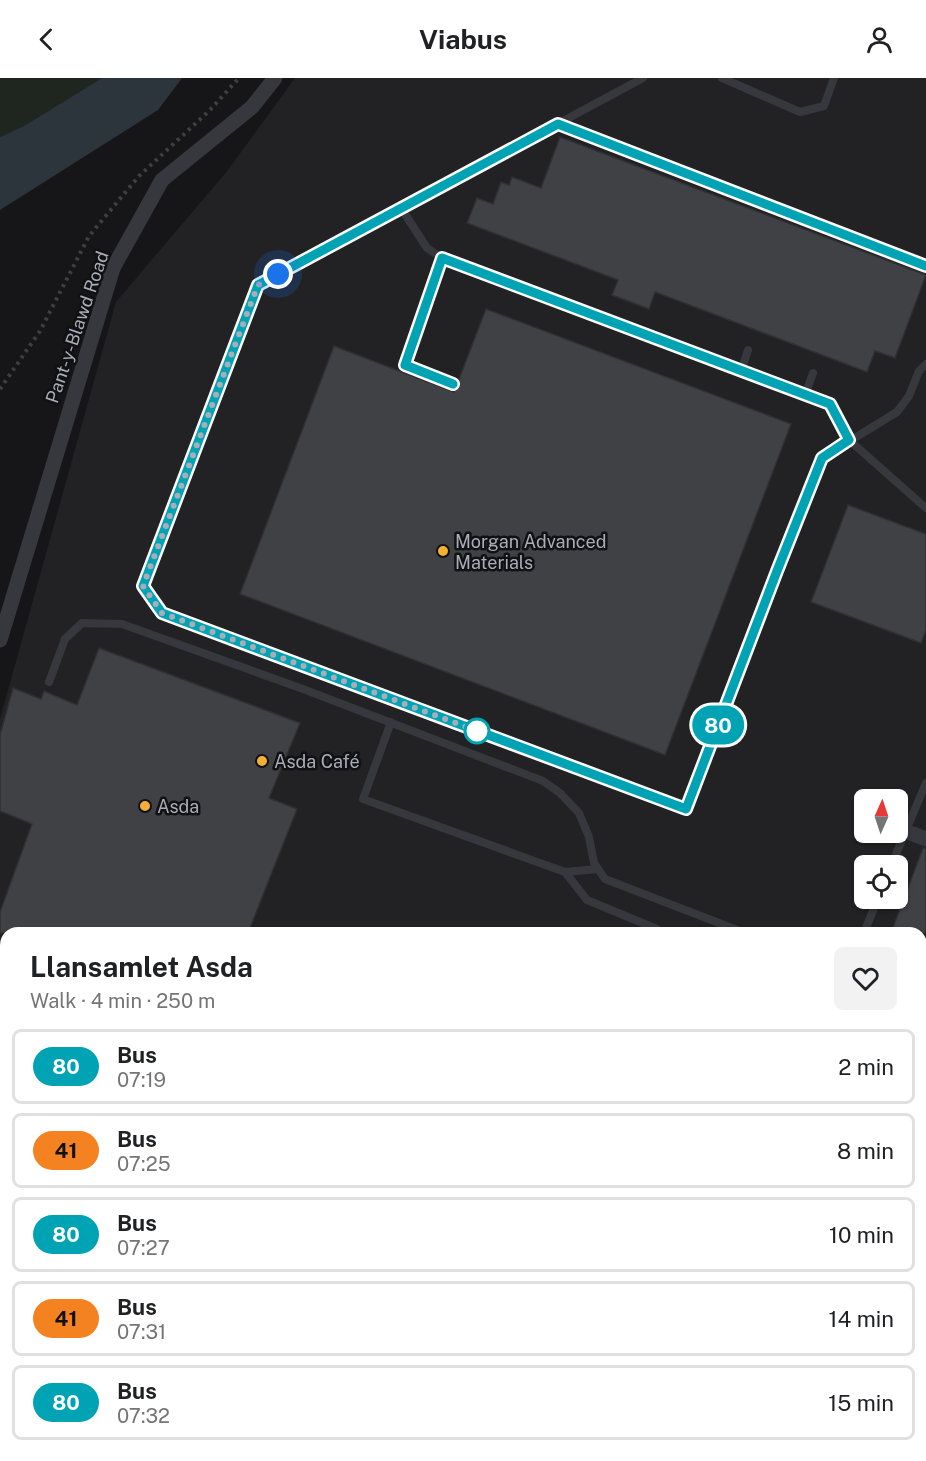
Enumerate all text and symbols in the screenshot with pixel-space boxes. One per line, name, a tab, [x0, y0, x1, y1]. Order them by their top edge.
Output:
icon: back	[30, 23, 63, 56]
text: Viabus	[419, 23, 507, 55]
icon: person	[863, 23, 896, 56]
street label: Pant-y-Blawd Road	[41, 248, 113, 406]
your location	[263, 259, 293, 289]
place label: Morgan Advanced Materials	[455, 531, 607, 573]
marker: Morgan Advanced Materials	[436, 544, 450, 558]
line badge: 80	[691, 706, 745, 744]
text: 80	[704, 713, 732, 738]
unlabelled marker	[464, 718, 490, 744]
place label: Asda Café	[274, 751, 360, 772]
marker: Asda Café	[255, 754, 269, 768]
north arrow	[854, 789, 908, 843]
map controls	[854, 789, 908, 909]
place label: Asda	[157, 796, 199, 817]
marker: Asda	[138, 799, 152, 813]
button: locate	[854, 855, 908, 909]
button: heart	[834, 947, 897, 1010]
text: Llansamlet Asda	[30, 950, 253, 983]
text: Walk · 4 min · 250 m	[30, 989, 215, 1013]
text: Bus	[117, 1042, 157, 1068]
text: 80	[52, 1054, 80, 1079]
text: 2 min	[838, 1054, 894, 1080]
text: 07:19	[117, 1068, 166, 1092]
text: Bus	[117, 1126, 157, 1152]
text: 41	[55, 1138, 77, 1163]
text: 8 min	[837, 1138, 894, 1164]
text: 07:25	[117, 1152, 171, 1176]
text: Bus	[117, 1210, 157, 1236]
text: 80	[52, 1222, 80, 1247]
text: 10 min	[829, 1222, 894, 1248]
text: 07:27	[117, 1236, 170, 1260]
text: Bus	[117, 1294, 157, 1320]
text: 41	[55, 1306, 77, 1331]
text: 14 min	[829, 1306, 894, 1332]
text: 07:31	[117, 1320, 166, 1344]
text: Bus	[117, 1378, 157, 1404]
text: 80	[52, 1390, 80, 1415]
text: 15 min	[828, 1390, 894, 1416]
text: 07:32	[117, 1404, 170, 1428]

